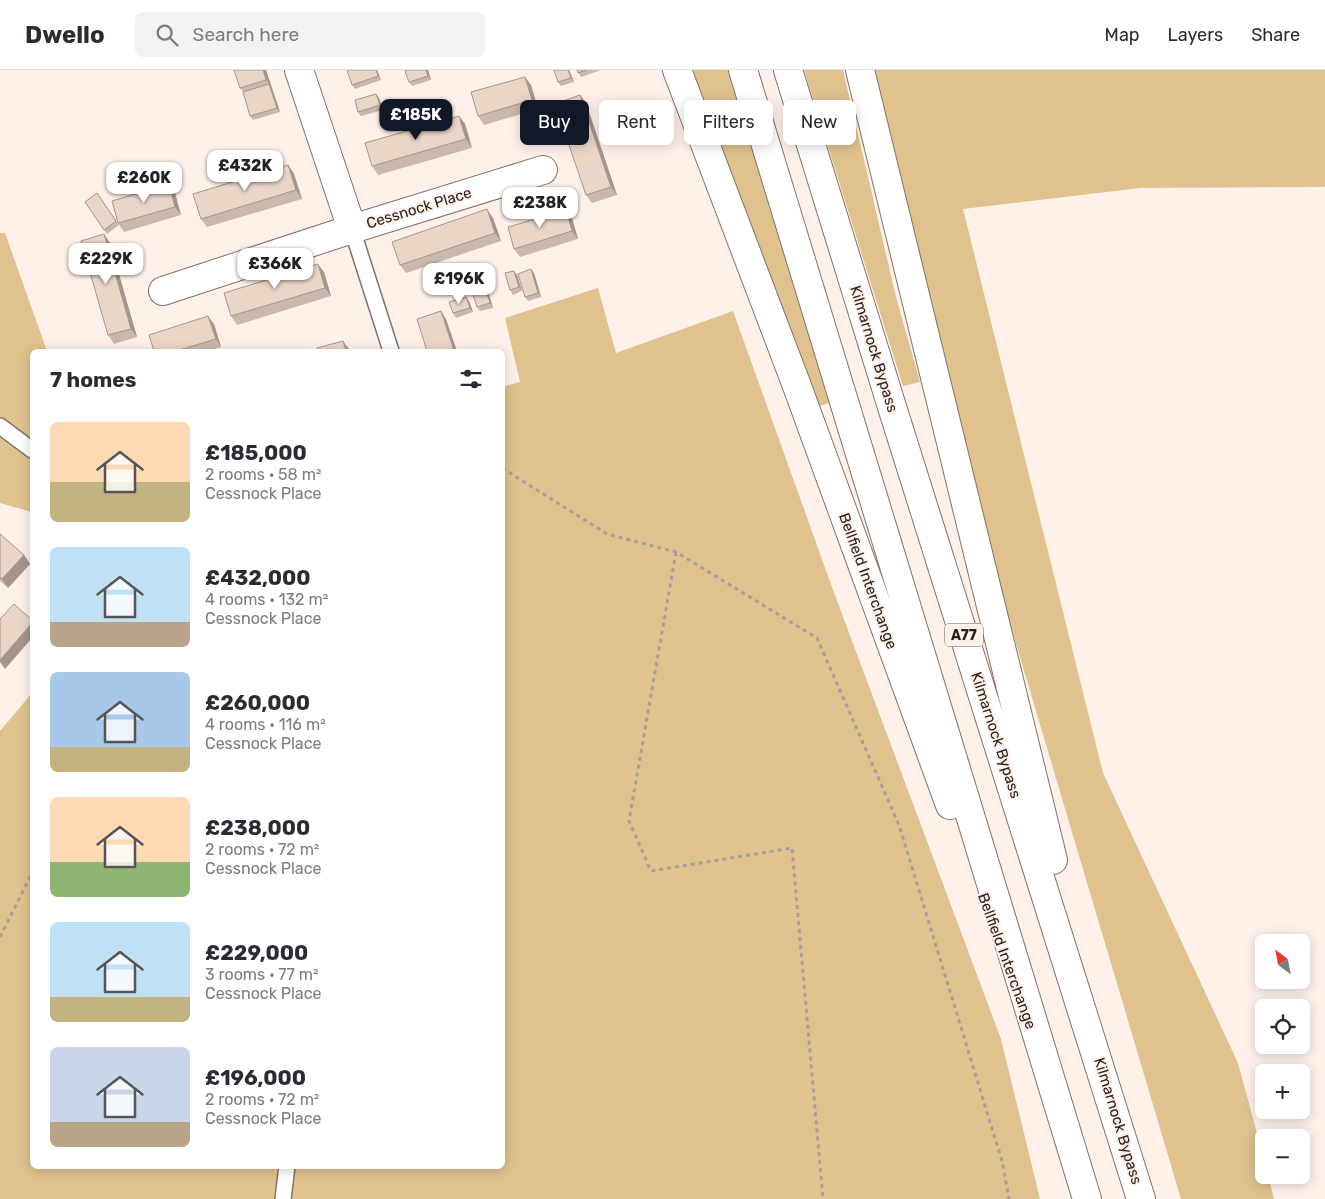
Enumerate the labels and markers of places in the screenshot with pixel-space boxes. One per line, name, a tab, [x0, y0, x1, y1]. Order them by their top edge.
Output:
pin: £185K	[381, 98, 451, 141]
pin: £432K	[210, 150, 280, 192]
pin: £260K	[109, 162, 179, 204]
pin: £238K	[505, 186, 575, 229]
pin: £229K	[71, 242, 141, 285]
pin: £366K	[240, 248, 310, 290]
pin: £196K	[424, 262, 494, 305]

